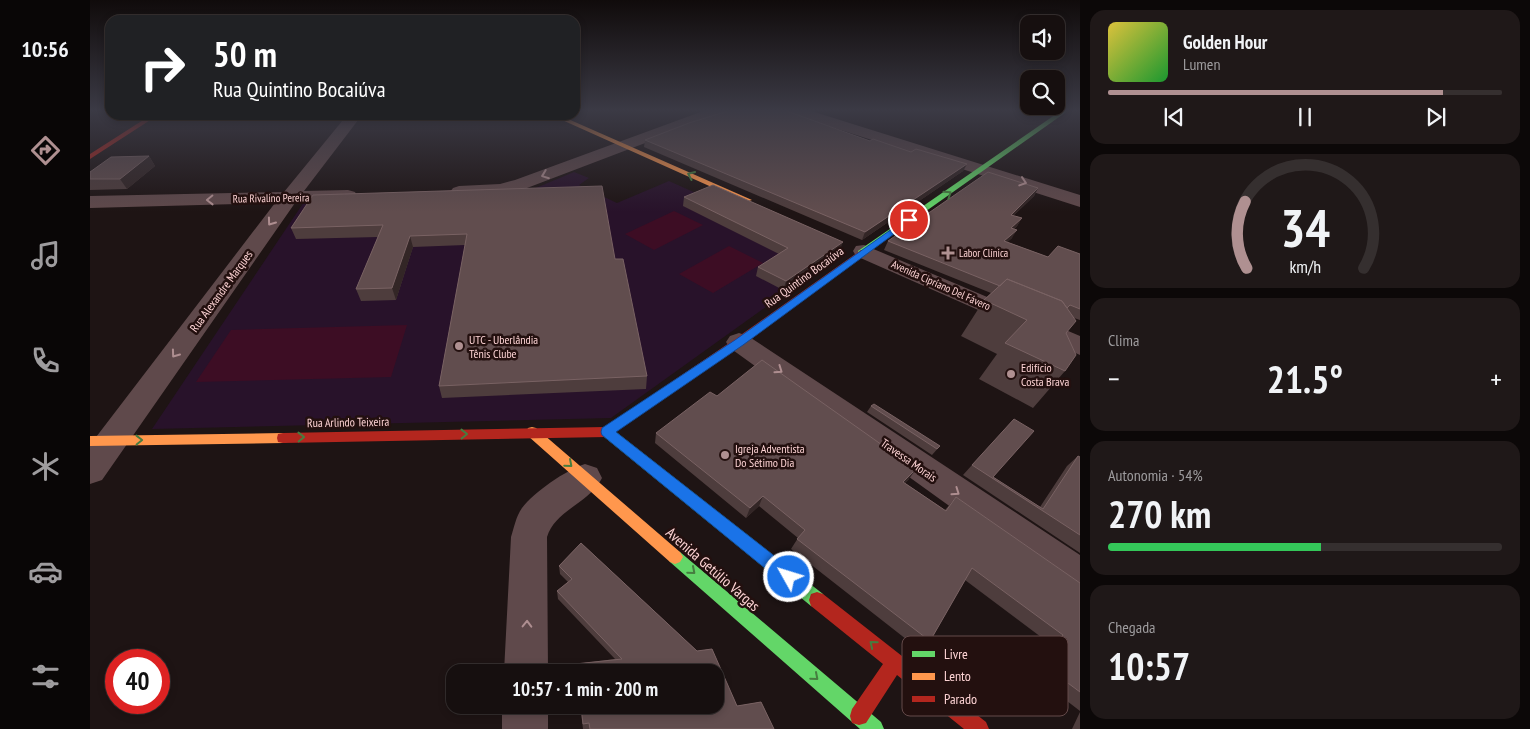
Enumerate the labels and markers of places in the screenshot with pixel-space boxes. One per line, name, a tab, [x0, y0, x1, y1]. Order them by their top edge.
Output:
pin	[888, 199, 930, 241]
marker: Labor Clínica	[941, 246, 955, 260]
place label: Labor Clínica	[959, 246, 1008, 260]
place label: UTC - Uberlândia Tênis Clube	[469, 332, 538, 361]
marker: UTC - Uberlândia Tênis Clube	[453, 340, 465, 352]
place label: Edifício Costa Brava	[1021, 360, 1069, 389]
marker: Edifício Costa Brava	[1005, 368, 1017, 380]
place label: Igreja Adventista Do Sétimo Dia	[735, 441, 805, 470]
marker: Igreja Adventista Do Sétimo Dia	[719, 449, 731, 461]

